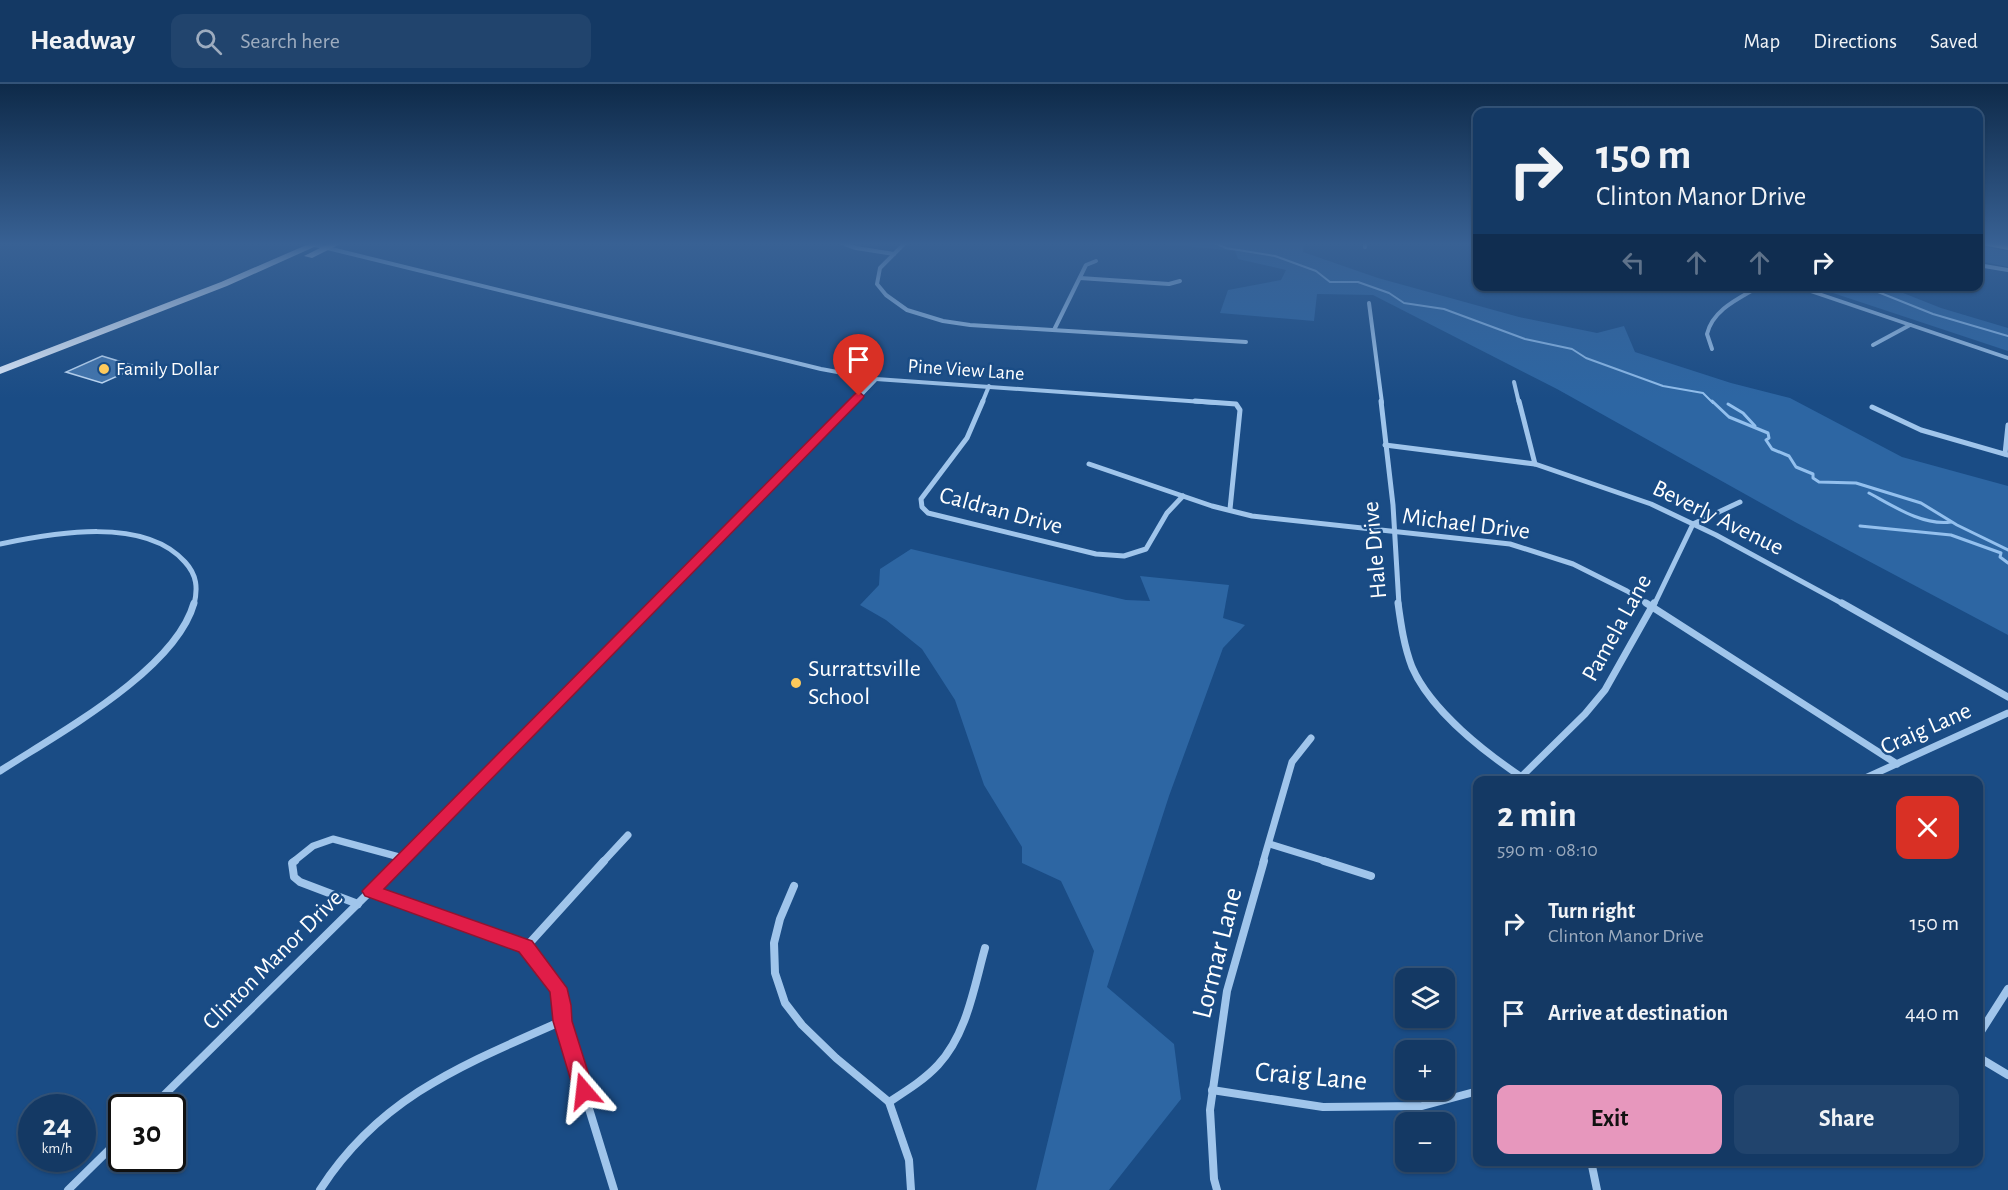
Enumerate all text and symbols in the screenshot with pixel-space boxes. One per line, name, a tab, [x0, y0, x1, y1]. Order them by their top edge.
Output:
search box	[171, 14, 591, 68]
icon: search	[192, 25, 225, 58]
text: Headway	[30, 27, 135, 55]
text: Search here	[240, 30, 340, 52]
text: Map	[1744, 31, 1780, 52]
text: Directions	[1813, 31, 1897, 52]
text: Saved	[1930, 31, 1978, 52]
icon: right	[1497, 132, 1575, 210]
text: 150 m	[1596, 134, 1691, 176]
text: Clinton Manor Drive	[1596, 183, 1806, 210]
icon: left	[1617, 246, 1650, 279]
icon: ahead	[1680, 246, 1713, 279]
icon: ahead	[1743, 246, 1776, 279]
icon: right	[1806, 246, 1839, 279]
pin	[833, 334, 884, 396]
icon: arrive	[842, 343, 875, 376]
street label: Pine View Lane	[907, 356, 1025, 384]
place label: Family Dollar	[116, 359, 219, 379]
marker: Family Dollar	[97, 362, 111, 376]
street label: Beverly Avenue	[1649, 476, 1787, 560]
street label: Caldran Drive	[937, 483, 1065, 539]
street label: Hale Drive	[1359, 500, 1391, 600]
street label: Michael Drive	[1401, 504, 1531, 544]
street label: Pamela Lane	[1578, 570, 1656, 686]
place label: Surrattsville School	[808, 657, 921, 709]
marker: Surrattsville School	[789, 676, 803, 690]
street label: Craig Lane	[1877, 698, 1975, 760]
button: close	[1896, 796, 1959, 859]
text: 2 min	[1497, 797, 1577, 833]
text: 590 m · 08:10	[1497, 840, 1598, 860]
street label: Clinton Manor Drive	[198, 885, 348, 1035]
street label: Lormar Lane	[1188, 885, 1248, 1021]
text: Turn right	[1548, 900, 1635, 922]
icon: right	[1497, 907, 1530, 940]
text: 150 m	[1909, 912, 1959, 934]
text: Clinton Manor Drive	[1548, 926, 1704, 946]
map controls	[1395, 968, 1455, 1172]
button: layers	[1395, 968, 1455, 1028]
icon: arrive	[1497, 997, 1530, 1030]
text: Arrive at destination	[1548, 1002, 1728, 1024]
text: 440 m	[1905, 1002, 1959, 1024]
button: +	[1395, 1040, 1455, 1100]
street label: Craig Lane	[1254, 1058, 1368, 1096]
position arrow	[552, 1059, 616, 1123]
button: Exit	[1497, 1085, 1722, 1154]
button: Share	[1734, 1085, 1959, 1154]
speed limit sign: 30	[108, 1094, 186, 1172]
text: 24	[42, 1111, 72, 1141]
button: −	[1395, 1112, 1455, 1172]
text: km/h	[42, 1141, 72, 1156]

